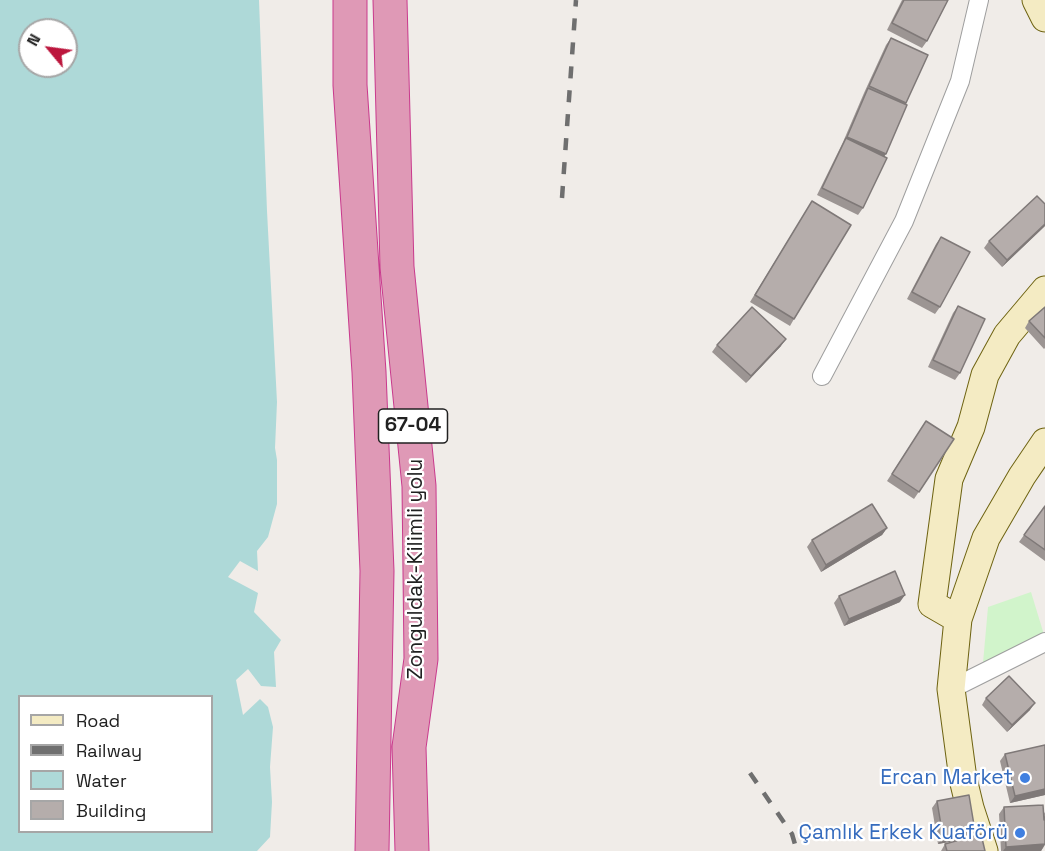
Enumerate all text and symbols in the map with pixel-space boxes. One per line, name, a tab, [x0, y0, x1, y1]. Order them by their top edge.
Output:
north arrow	[18, 18, 78, 78]
text: N	[22, 30, 45, 50]
road number: 67-04	[378, 409, 448, 443]
street label: Zonguldak-Kilimli yolu	[403, 459, 429, 679]
legend	[18, 695, 213, 833]
text: Road	[76, 709, 120, 732]
text: Railway	[76, 739, 142, 762]
place label: Ercan Market	[880, 765, 1013, 791]
text: Water	[76, 769, 127, 792]
marker: Ercan Market	[1018, 771, 1032, 785]
text: Building	[76, 799, 146, 822]
place label: Çamlık Erkek Kuaförü	[798, 820, 1008, 846]
marker: Çamlık Erkek Kuaförü	[1013, 826, 1027, 840]

